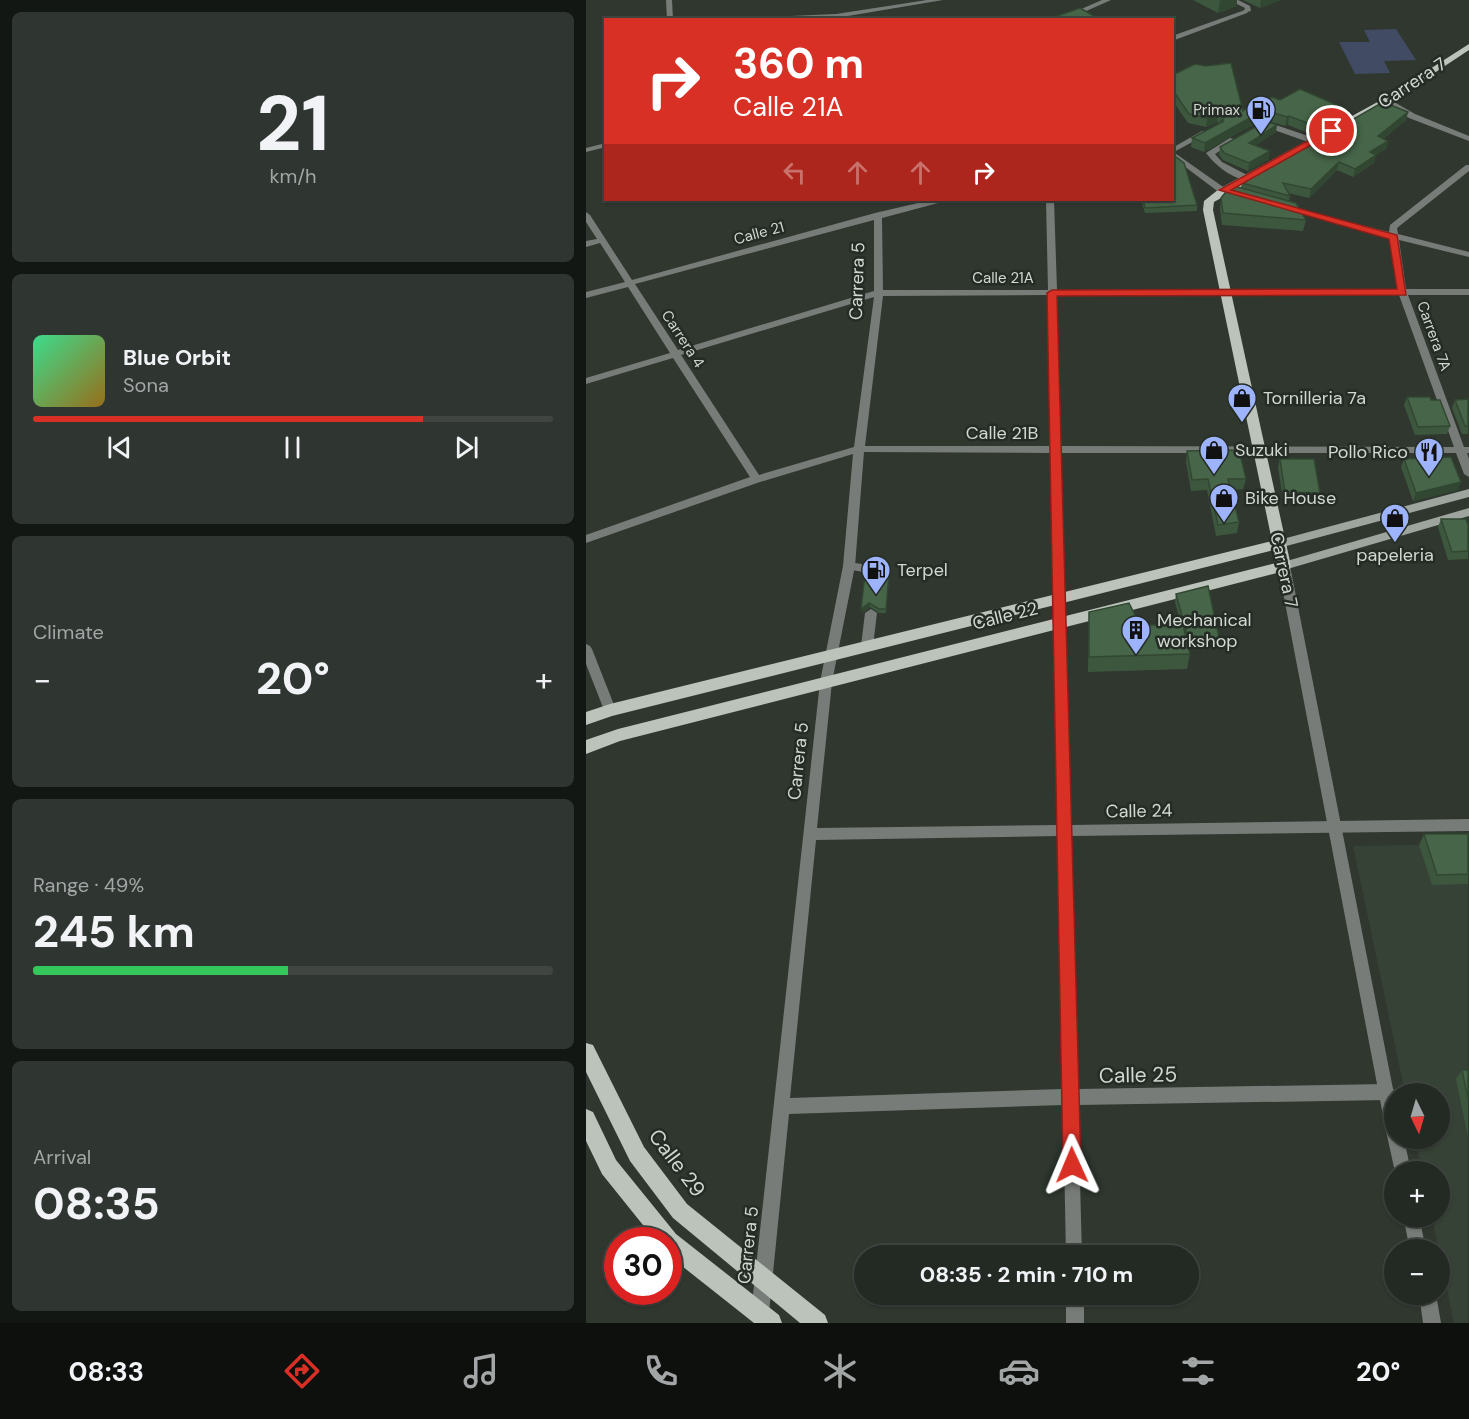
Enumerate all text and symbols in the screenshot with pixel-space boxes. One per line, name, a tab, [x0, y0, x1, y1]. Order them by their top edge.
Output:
text: 360 m	[733, 36, 864, 91]
icon: right	[634, 42, 712, 120]
street label: Carrera 7	[1373, 52, 1451, 114]
text: 21	[256, 73, 330, 174]
text: Calle 21A	[733, 89, 844, 124]
fuel station icon: Primax	[1245, 94, 1277, 136]
place label: Primax	[1193, 100, 1241, 120]
pin	[1306, 105, 1357, 156]
icon: arrive	[1315, 114, 1348, 147]
icon: left	[778, 156, 811, 189]
icon: ahead	[841, 156, 874, 189]
icon: ahead	[904, 156, 937, 189]
icon: right	[967, 156, 1000, 189]
text: km/h	[269, 163, 317, 189]
street label: Calle 21	[732, 217, 786, 249]
street label: Carrera 5	[844, 242, 870, 320]
street label: Calle 21A	[972, 268, 1034, 288]
street label: Carrera 7A	[1412, 298, 1456, 374]
street label: Carrera 4	[657, 306, 709, 372]
text: Blue Orbit	[123, 343, 231, 372]
text: Sona	[123, 372, 169, 398]
shop icon: Tornilleria 7a	[1226, 382, 1258, 424]
place label: Tornilleria 7a	[1263, 386, 1366, 410]
street label: Calle 21B	[966, 421, 1038, 445]
icon: previous	[103, 431, 136, 464]
icon: pause	[276, 431, 309, 464]
icon: next	[450, 431, 483, 464]
shop icon: Suzuki	[1198, 434, 1230, 476]
restaurant icon: Pollo Rico	[1413, 436, 1445, 478]
place label: Suzuki	[1235, 438, 1288, 462]
place label: Pollo Rico	[1328, 440, 1408, 464]
shop icon: Bike House	[1208, 482, 1240, 524]
place label: Bike House	[1245, 486, 1336, 510]
shop icon: papeleria	[1379, 502, 1411, 544]
street label: Carrera 7	[1264, 530, 1304, 610]
place label: papeleria	[1356, 543, 1434, 567]
fuel station icon: Terpel	[860, 554, 892, 596]
place label: Terpel	[897, 558, 948, 582]
street label: Calle 22	[970, 596, 1040, 636]
place label: Mechanical workshop	[1157, 608, 1252, 653]
building icon: Mechanical workshop	[1120, 614, 1152, 656]
text: Climate	[33, 619, 104, 645]
text: 20°	[256, 649, 330, 708]
text: −	[33, 658, 51, 701]
text: +	[535, 658, 553, 701]
street label: Carrera 5	[782, 721, 814, 801]
street label: Calle 24	[1105, 798, 1173, 824]
text: Range · 49%	[33, 872, 144, 898]
text: 245 km	[33, 902, 195, 961]
street label: Calle 25	[1099, 1060, 1177, 1090]
north arrow	[1384, 1083, 1450, 1149]
map controls	[1384, 1083, 1450, 1305]
street label: Calle 29	[642, 1123, 712, 1203]
position arrow	[1040, 1133, 1104, 1197]
text: Arrival	[33, 1144, 91, 1170]
button: +	[1384, 1161, 1450, 1227]
text: 08:35	[33, 1174, 160, 1233]
street label: Carrera 5	[732, 1205, 764, 1285]
speed limit sign: 30	[604, 1227, 682, 1305]
button: −	[1384, 1239, 1450, 1305]
text: 08:35 · 2 min · 710 m	[920, 1260, 1133, 1289]
icon: directions	[281, 1350, 323, 1392]
icon: music	[460, 1350, 502, 1392]
icon: phone	[640, 1350, 682, 1392]
icon: climate	[819, 1350, 861, 1392]
icon: car	[998, 1350, 1040, 1392]
icon: filters	[1177, 1350, 1219, 1392]
text: 08:33	[69, 1354, 144, 1389]
text: 20°	[1356, 1354, 1400, 1389]

